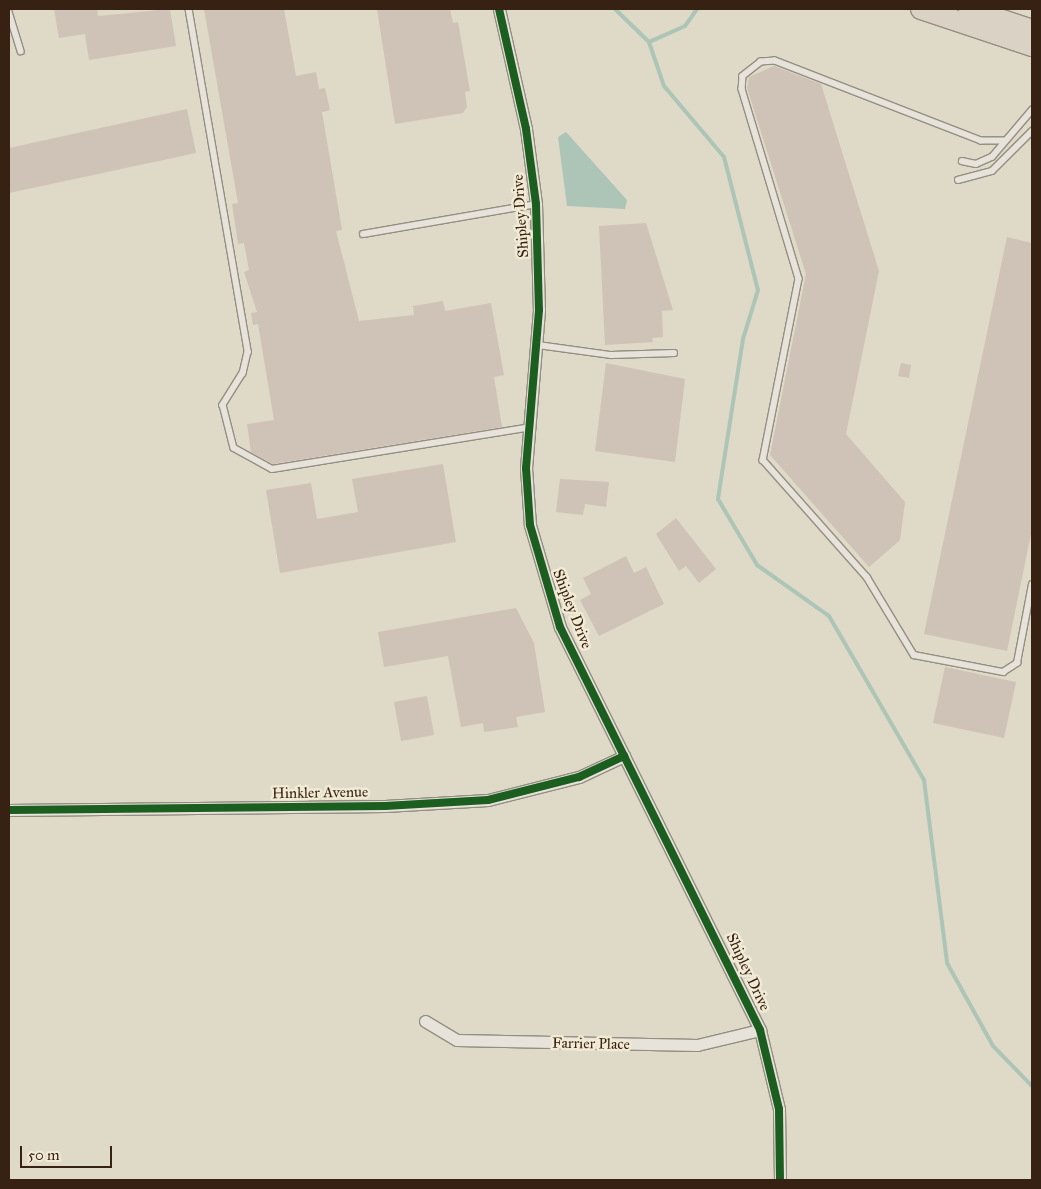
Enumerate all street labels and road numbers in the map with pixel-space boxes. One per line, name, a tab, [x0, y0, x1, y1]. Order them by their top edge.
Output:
street label: Shipley Drive	[509, 174, 533, 258]
street label: Shipley Drive	[549, 567, 595, 651]
street label: Hinkler Avenue	[272, 783, 368, 803]
street label: Shipley Drive	[722, 930, 774, 1014]
street label: Farrier Place	[552, 1034, 630, 1054]

